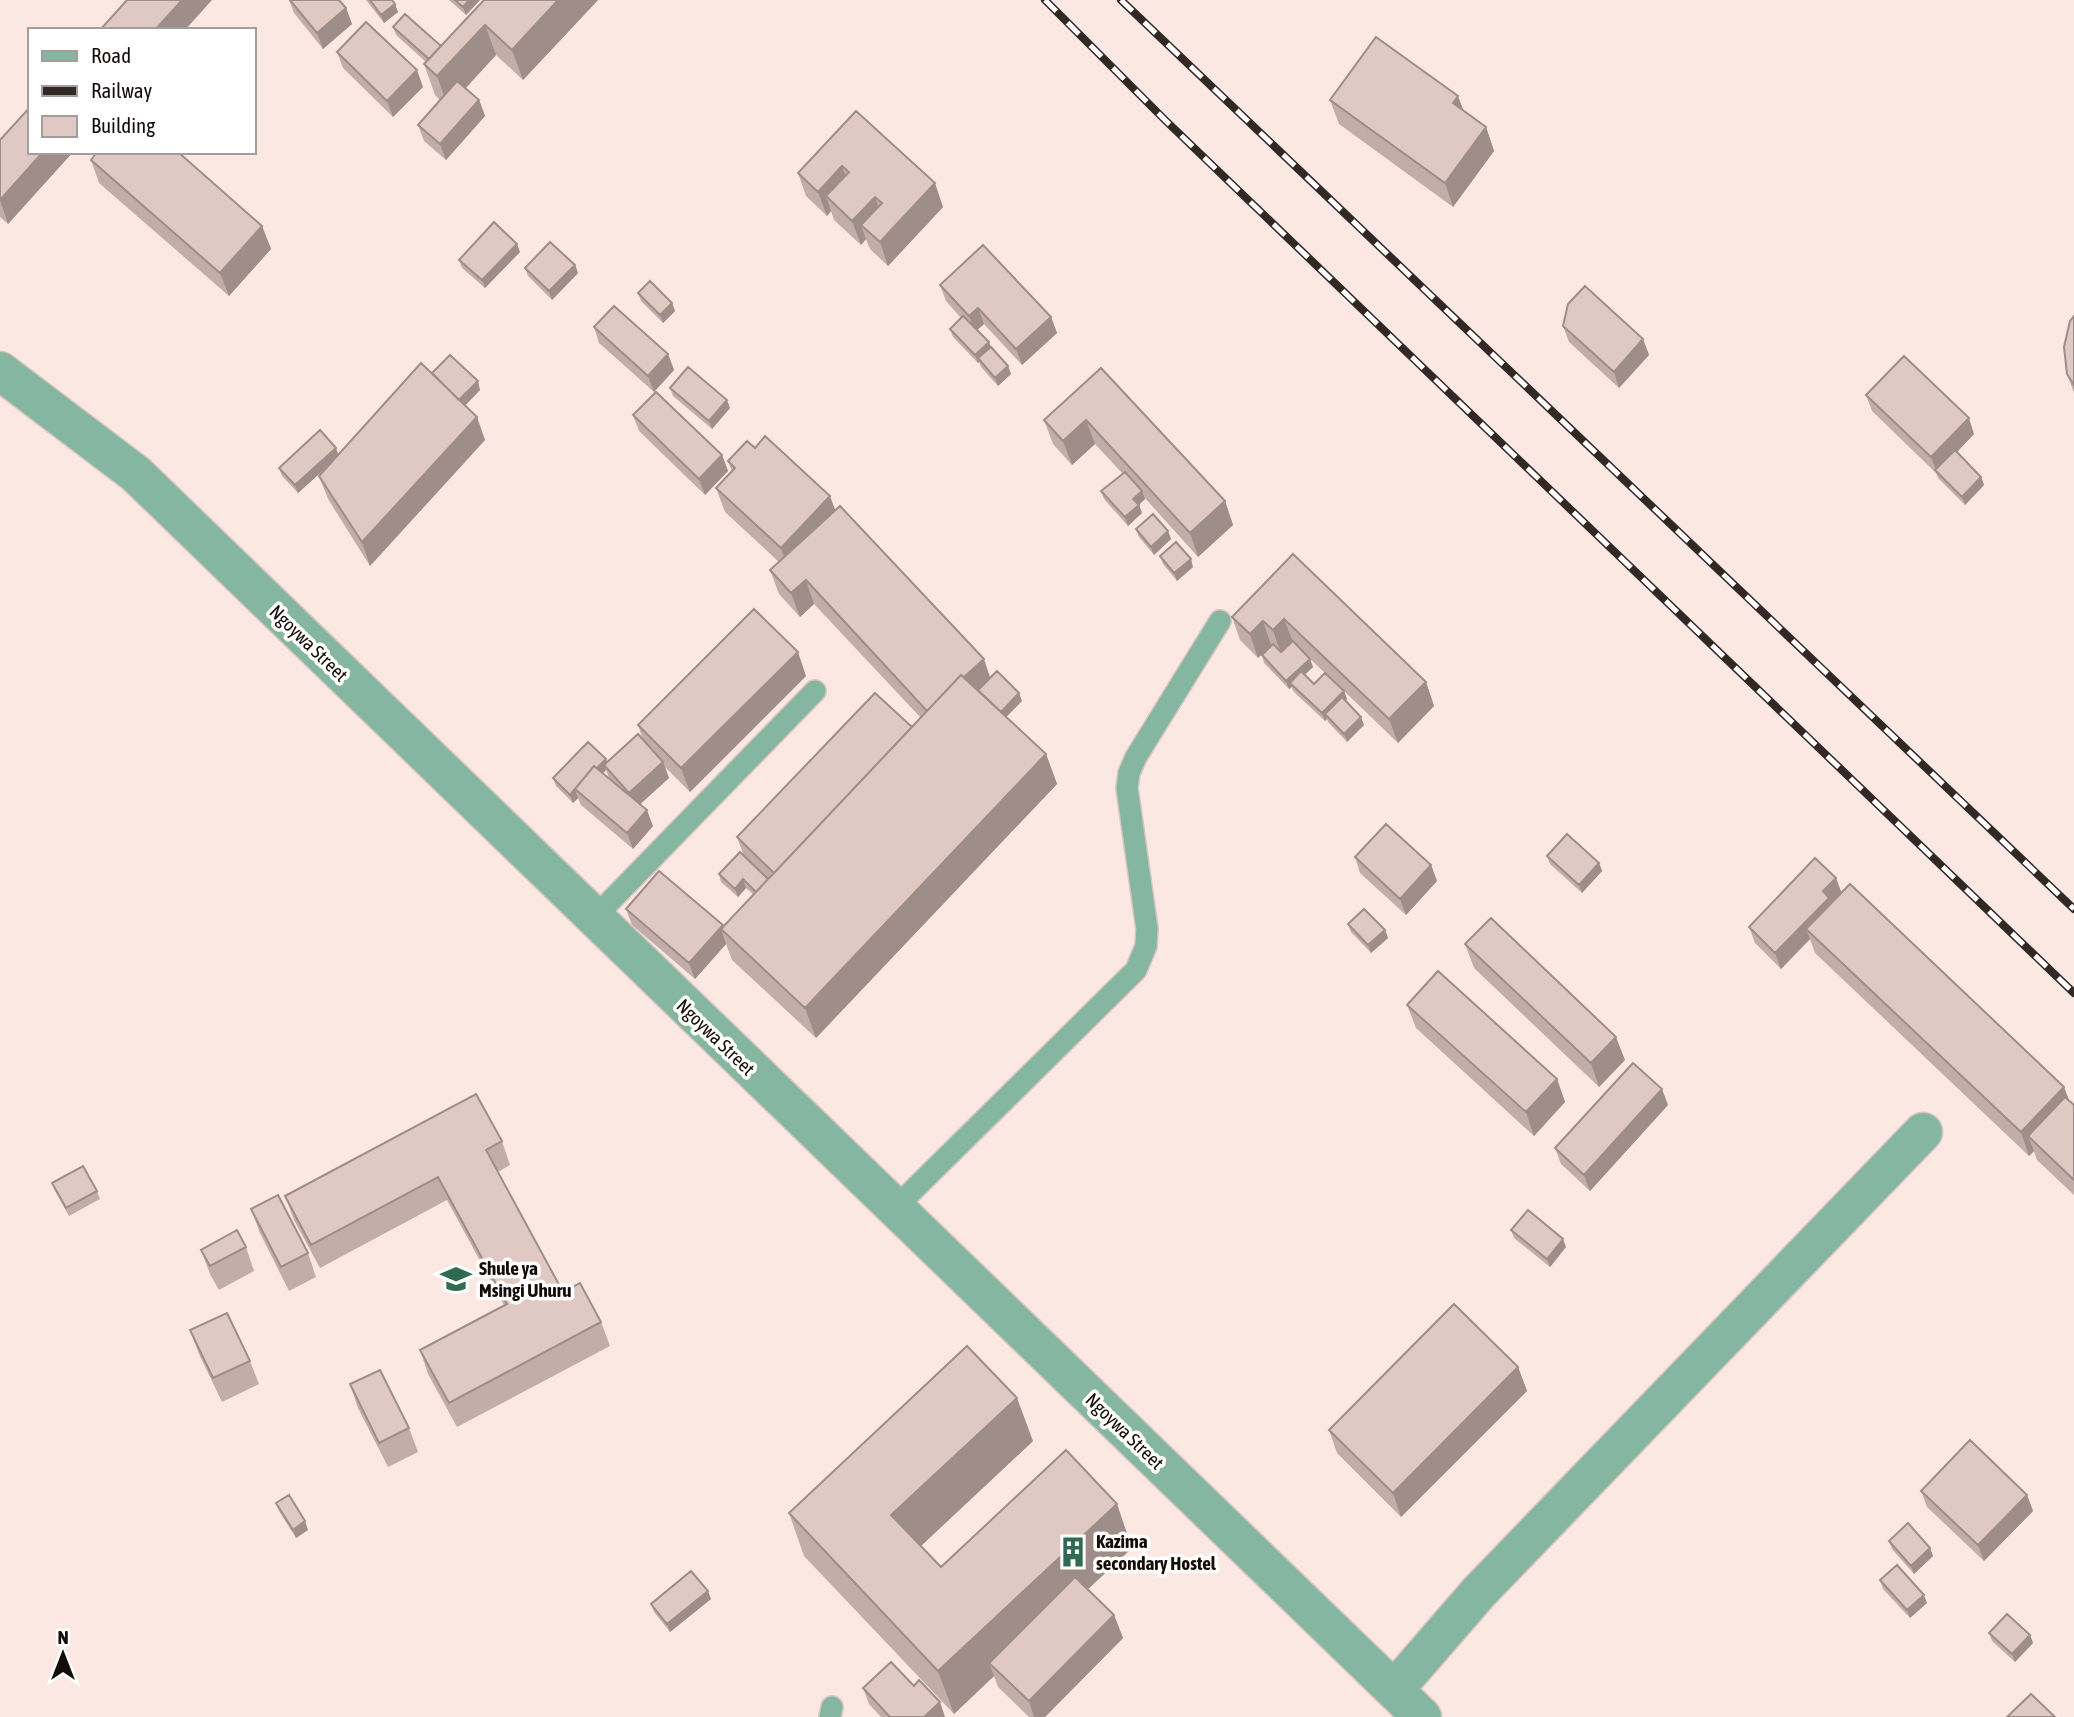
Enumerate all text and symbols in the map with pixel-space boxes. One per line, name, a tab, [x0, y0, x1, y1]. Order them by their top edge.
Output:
legend	[28, 28, 256, 154]
text: Road	[91, 43, 131, 67]
text: Railway	[91, 78, 153, 102]
text: Building	[91, 113, 155, 137]
street label: Ngoywa Street	[265, 600, 353, 686]
street label: Ngoywa Street	[672, 994, 760, 1080]
place label: Shule ya Msingi Uhuru	[479, 1257, 572, 1301]
school or university icon: Shule ya Msingi Uhuru	[439, 1262, 473, 1296]
street label: Ngoywa Street	[1081, 1388, 1169, 1474]
place label: Kazima secondary Hostel	[1096, 1530, 1217, 1574]
building icon: Kazima secondary Hostel	[1056, 1535, 1090, 1569]
north arrow	[28, 1619, 98, 1689]
text: N	[57, 1626, 69, 1648]

